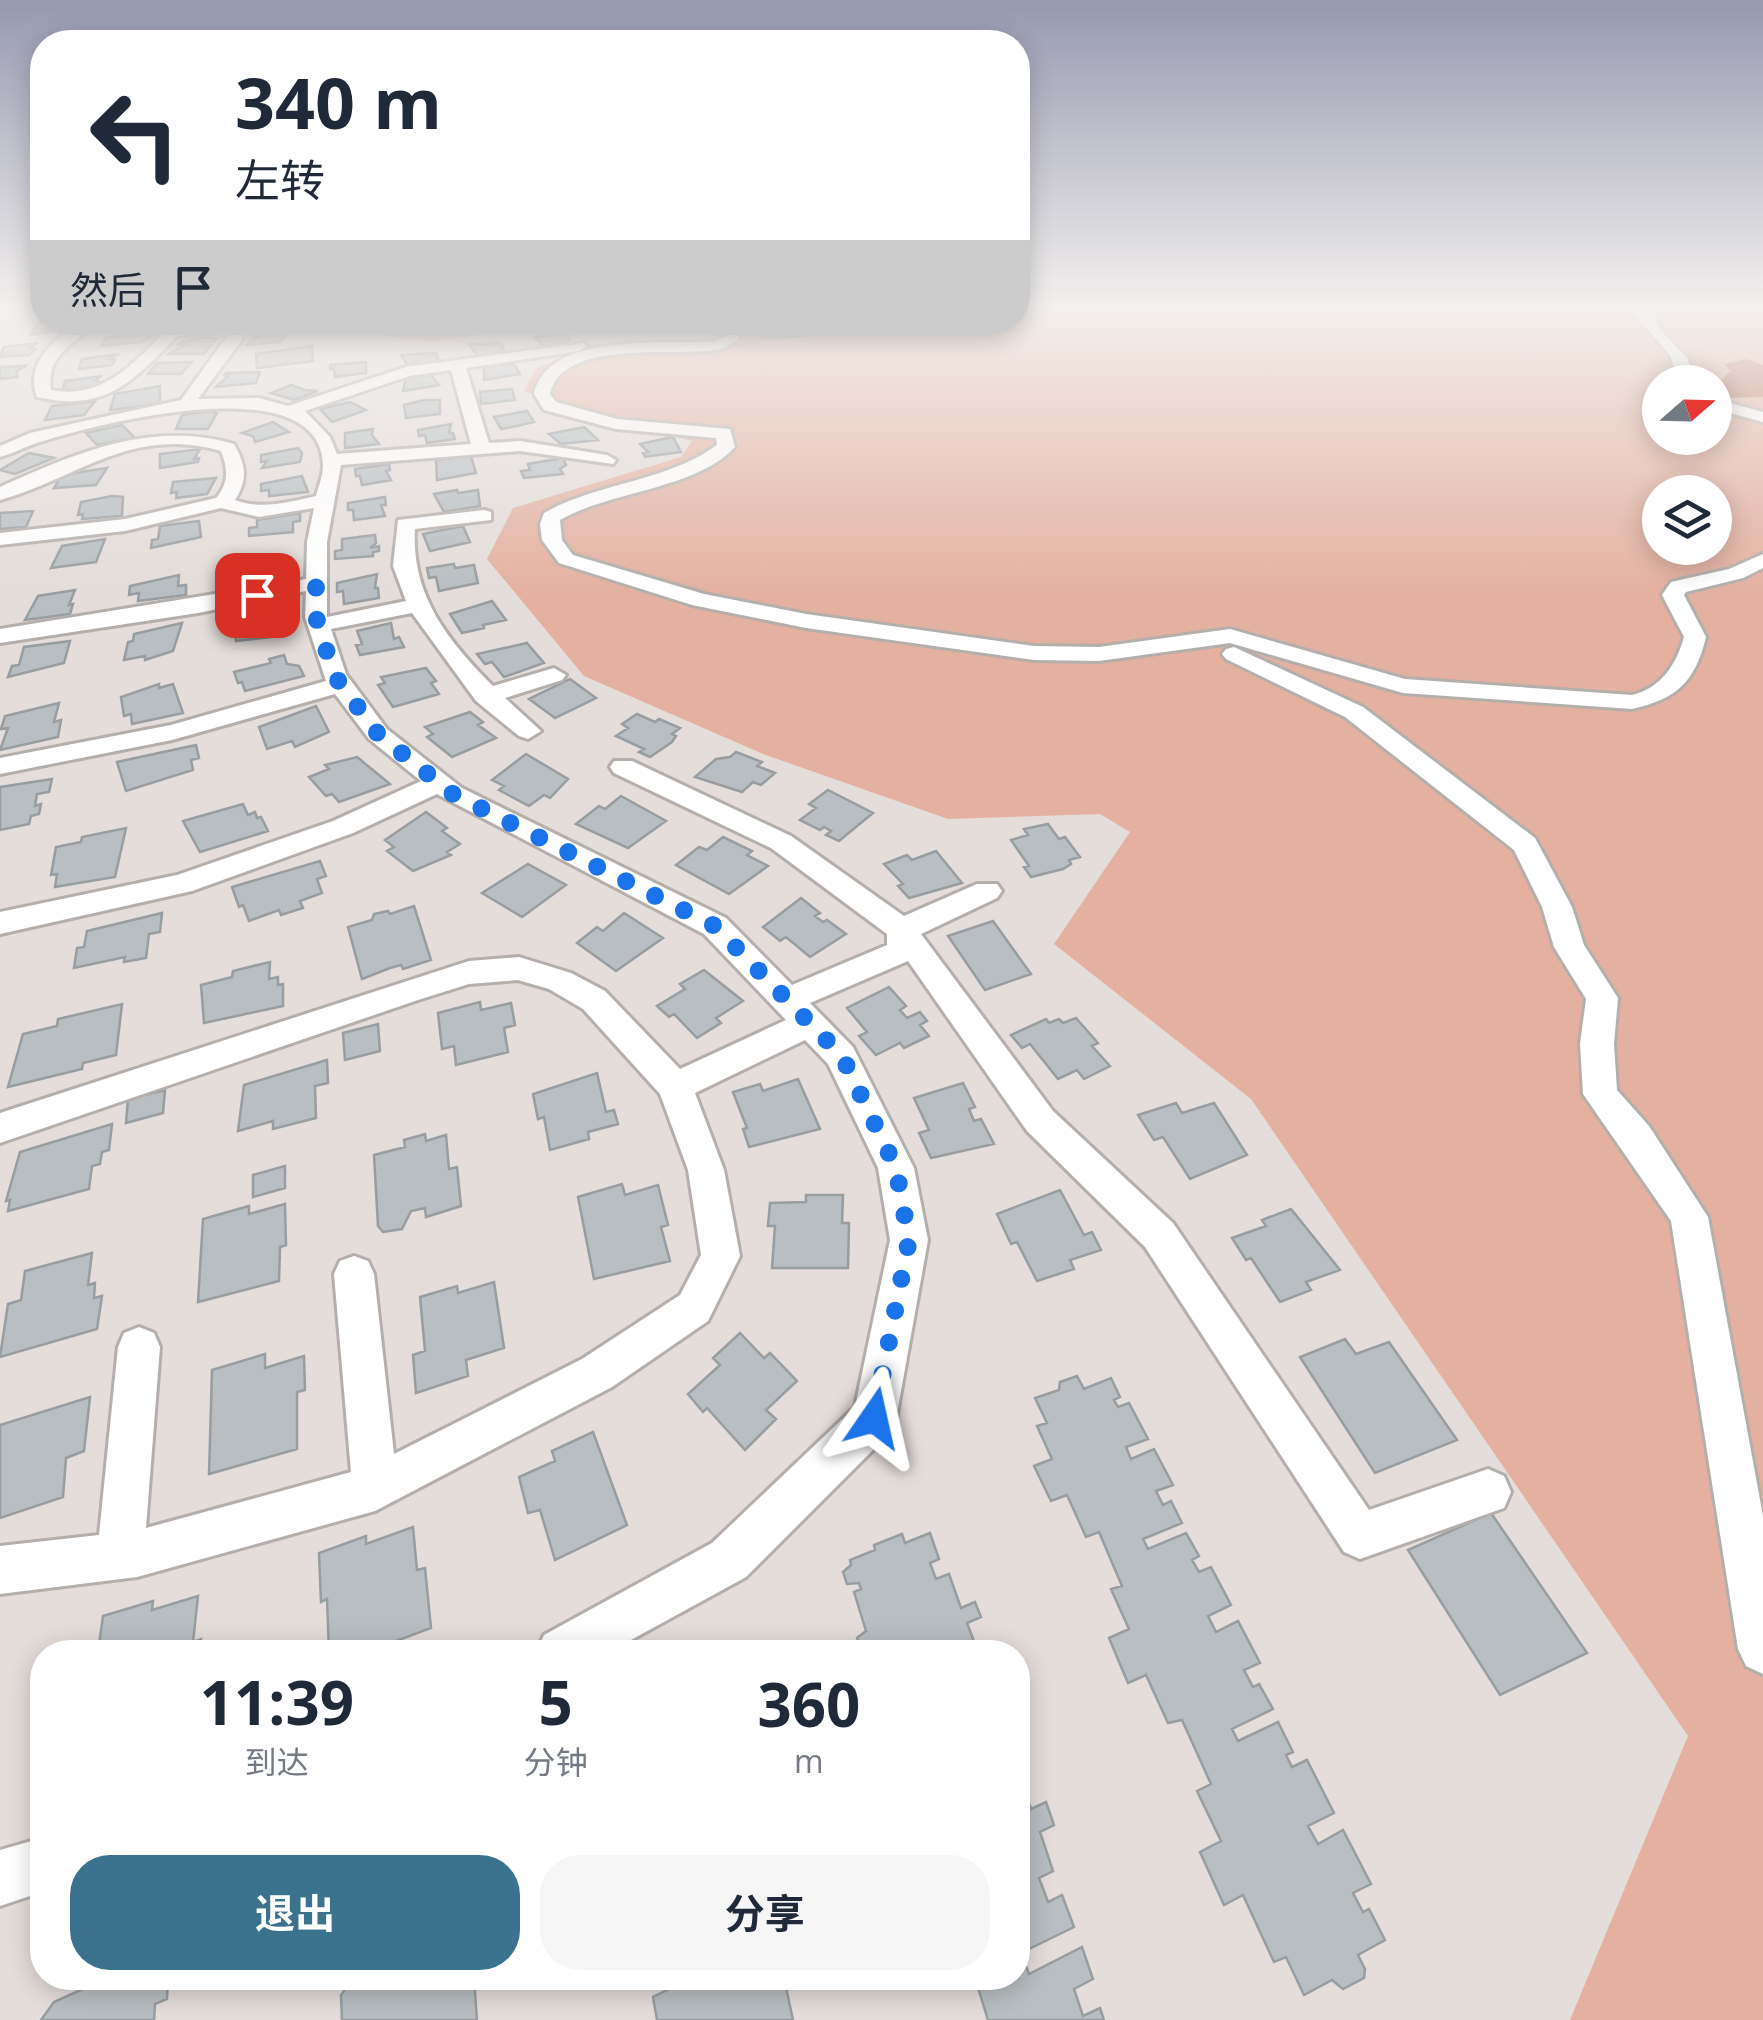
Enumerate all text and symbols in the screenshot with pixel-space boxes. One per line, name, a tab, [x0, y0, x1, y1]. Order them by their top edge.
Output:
text: 340 m	[235, 54, 442, 150]
icon: left	[70, 70, 200, 200]
text: 左转	[235, 149, 325, 210]
icon: arrive	[166, 260, 221, 315]
text: 然后	[70, 263, 146, 315]
north arrow	[1642, 365, 1732, 455]
map controls	[1642, 365, 1732, 565]
button: layers	[1642, 475, 1732, 565]
pin	[215, 553, 300, 638]
icon: arrive	[230, 568, 285, 623]
position arrow	[822, 1366, 926, 1470]
text: 11:39	[200, 1661, 354, 1743]
text: 5	[539, 1661, 573, 1743]
text: 360	[757, 1663, 860, 1745]
text: m	[794, 1739, 824, 1782]
text: 到达	[245, 1740, 309, 1783]
text: 分钟	[524, 1740, 588, 1783]
button: 退出	[70, 1855, 520, 1970]
button: 分享	[540, 1855, 990, 1970]

